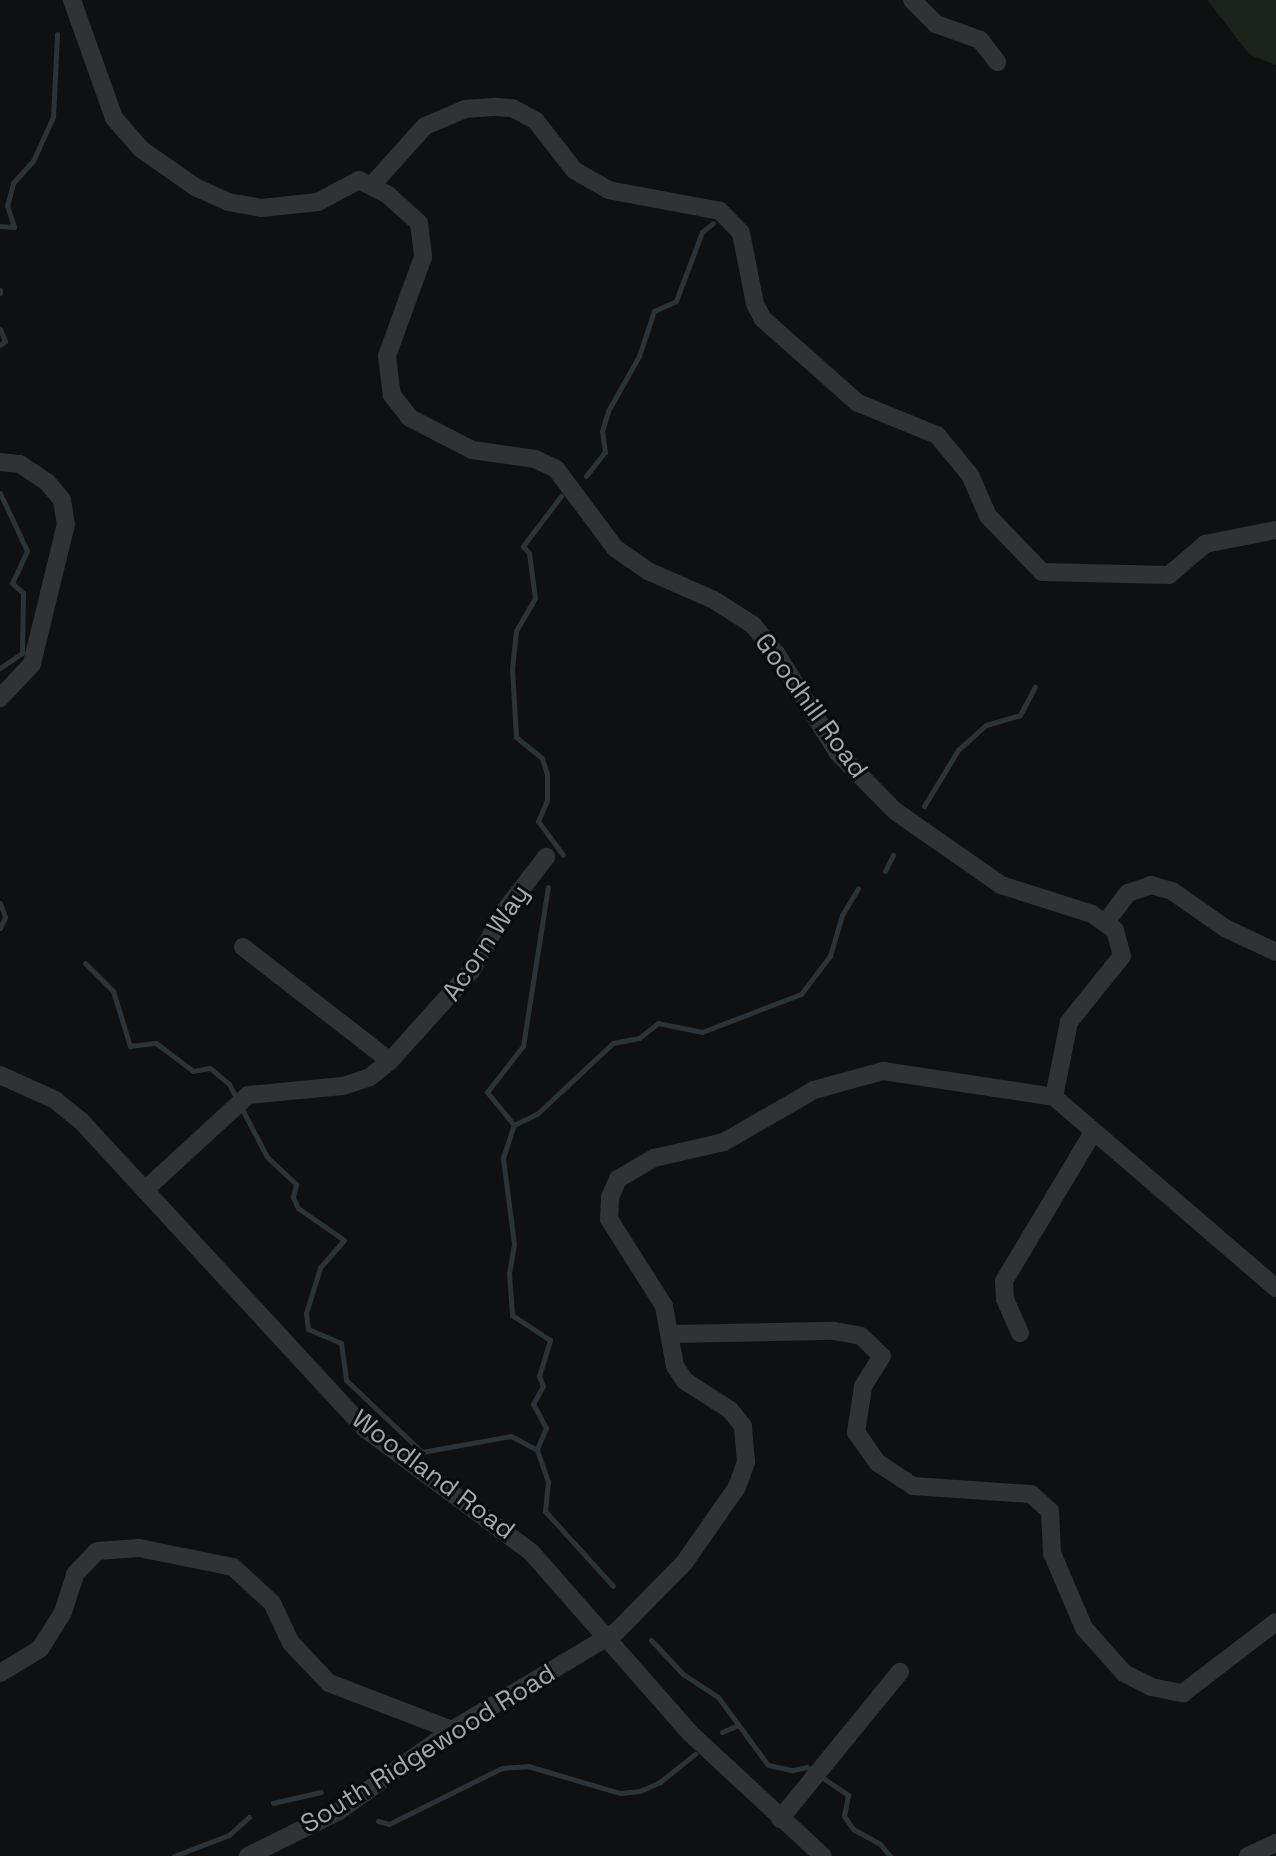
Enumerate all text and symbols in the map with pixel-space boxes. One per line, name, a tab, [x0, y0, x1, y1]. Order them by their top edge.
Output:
street label: Goodhill Road	[748, 627, 874, 785]
street label: Acorn Way	[436, 879, 536, 1007]
street label: Woodland Road	[345, 1404, 521, 1546]
street label: South Ridgewood Road	[295, 1658, 561, 1840]

